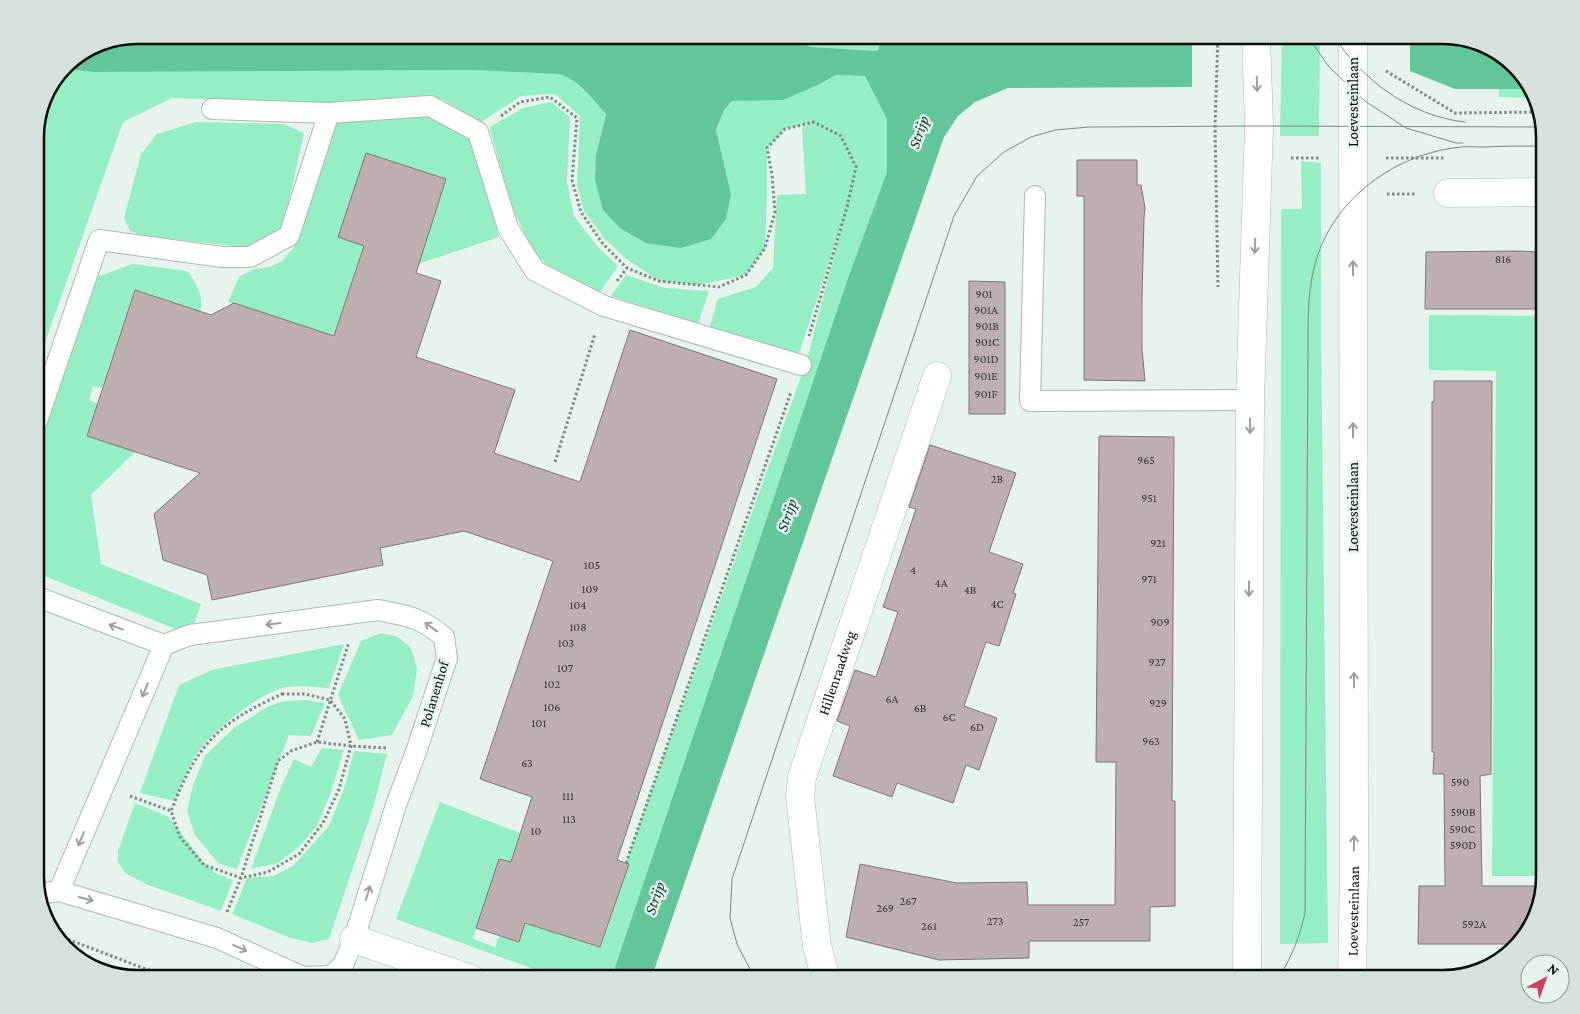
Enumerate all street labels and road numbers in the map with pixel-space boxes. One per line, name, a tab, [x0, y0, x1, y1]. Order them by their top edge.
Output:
street label: Loevesteinlaan	[1345, 57, 1361, 147]
street label: Loevesteinlaan	[1345, 462, 1361, 552]
street label: Hillenraadweg	[815, 629, 860, 717]
street label: Polanenhof	[416, 658, 452, 729]
street label: Loevesteinlaan	[1344, 866, 1362, 956]

